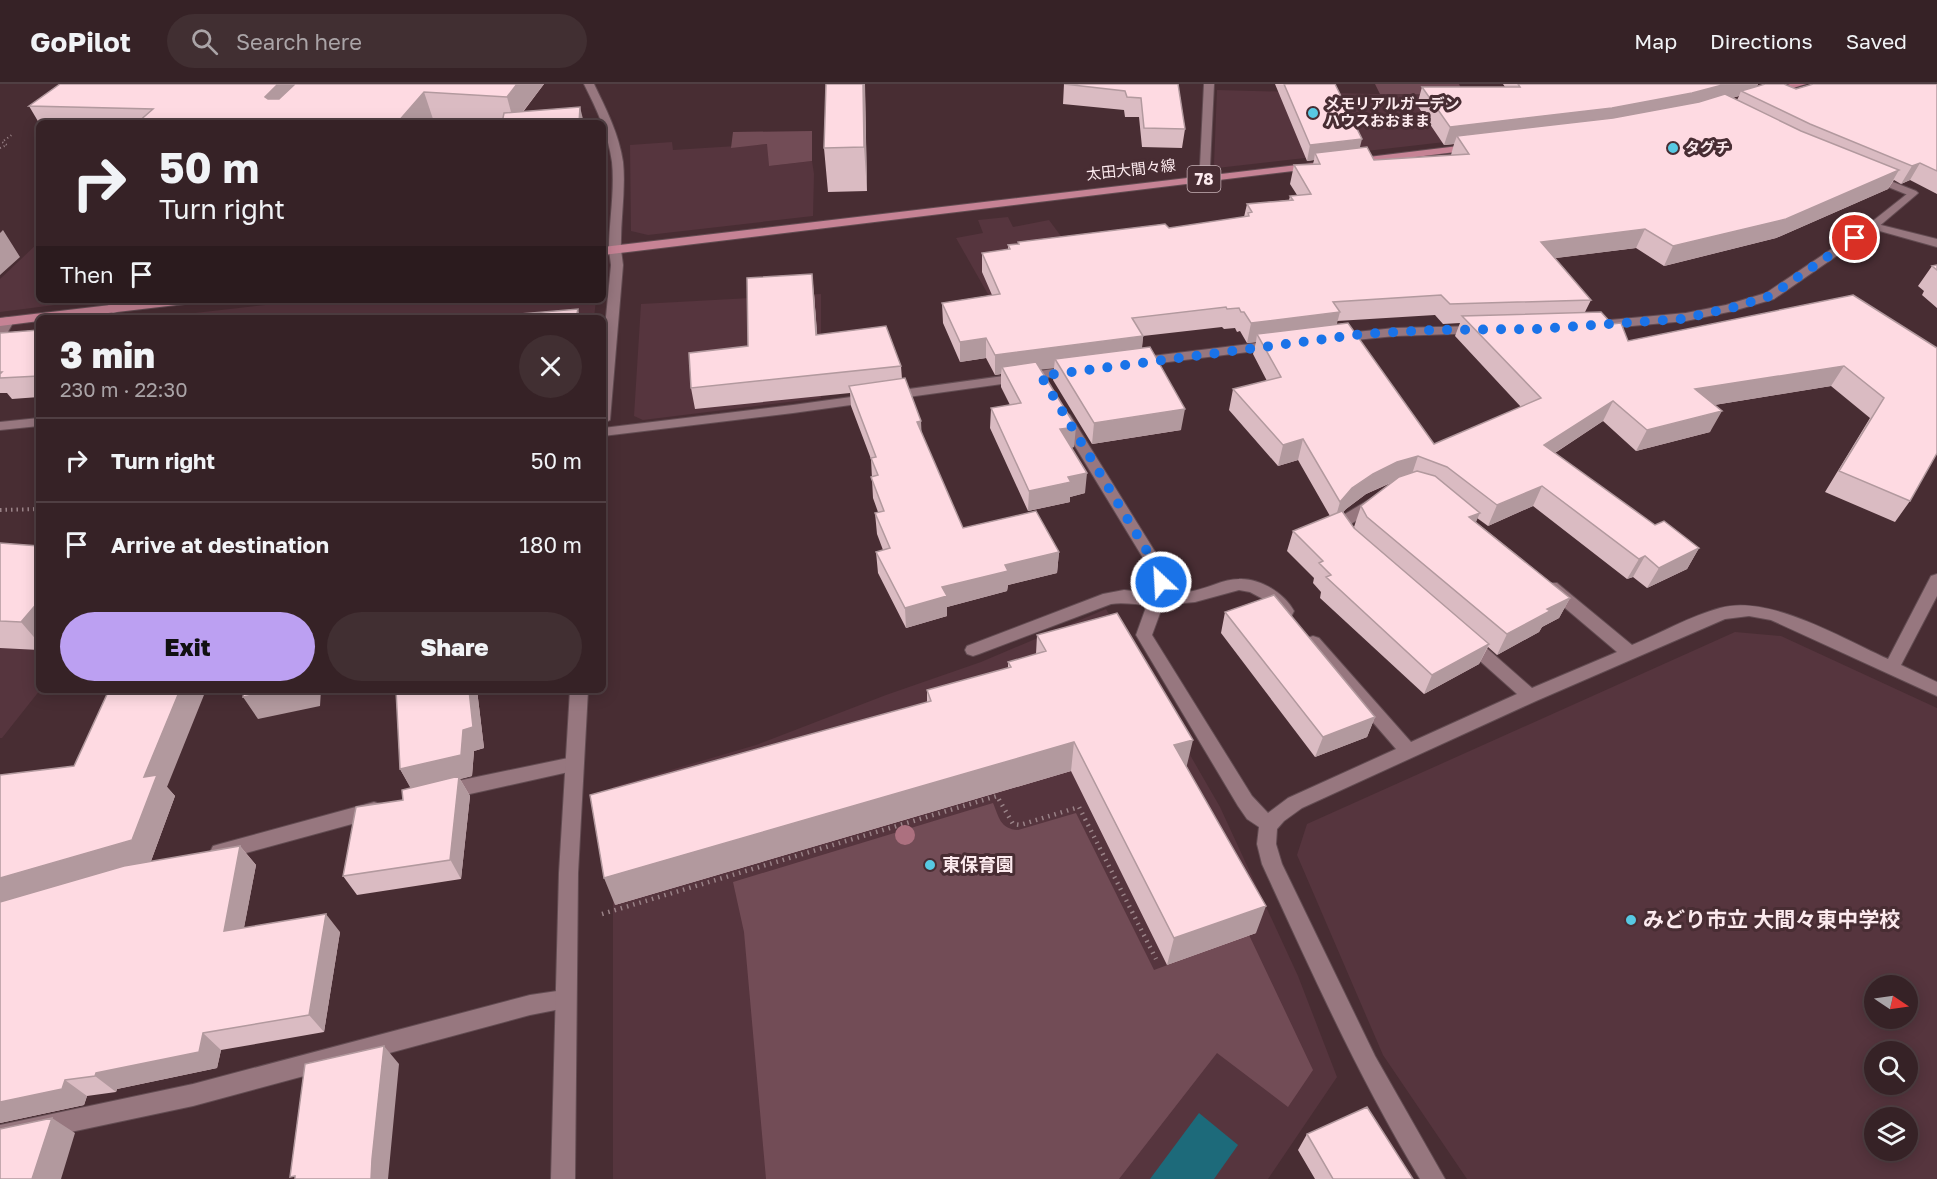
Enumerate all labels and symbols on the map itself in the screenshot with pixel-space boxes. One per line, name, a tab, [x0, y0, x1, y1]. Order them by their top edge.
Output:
place label: メモリアルガーデン ハウスおおまま	[1325, 94, 1459, 129]
marker: メモリアルガーデン ハウスおおまま	[1306, 106, 1320, 120]
place label: タグチ	[1685, 138, 1730, 156]
marker: タグチ	[1666, 141, 1680, 155]
street label: 太田大間々線	[1085, 155, 1177, 183]
road number: 78	[1188, 166, 1220, 192]
pin	[1829, 212, 1880, 263]
position arrow	[1129, 550, 1193, 614]
place label: 東保育園	[942, 853, 1014, 875]
marker: 東保育園	[923, 858, 937, 872]
place label: みどり市立 大間々東中学校	[1643, 906, 1900, 932]
marker: みどり市立 大間々東中学校	[1624, 913, 1638, 927]
north arrow	[1864, 975, 1918, 1029]

